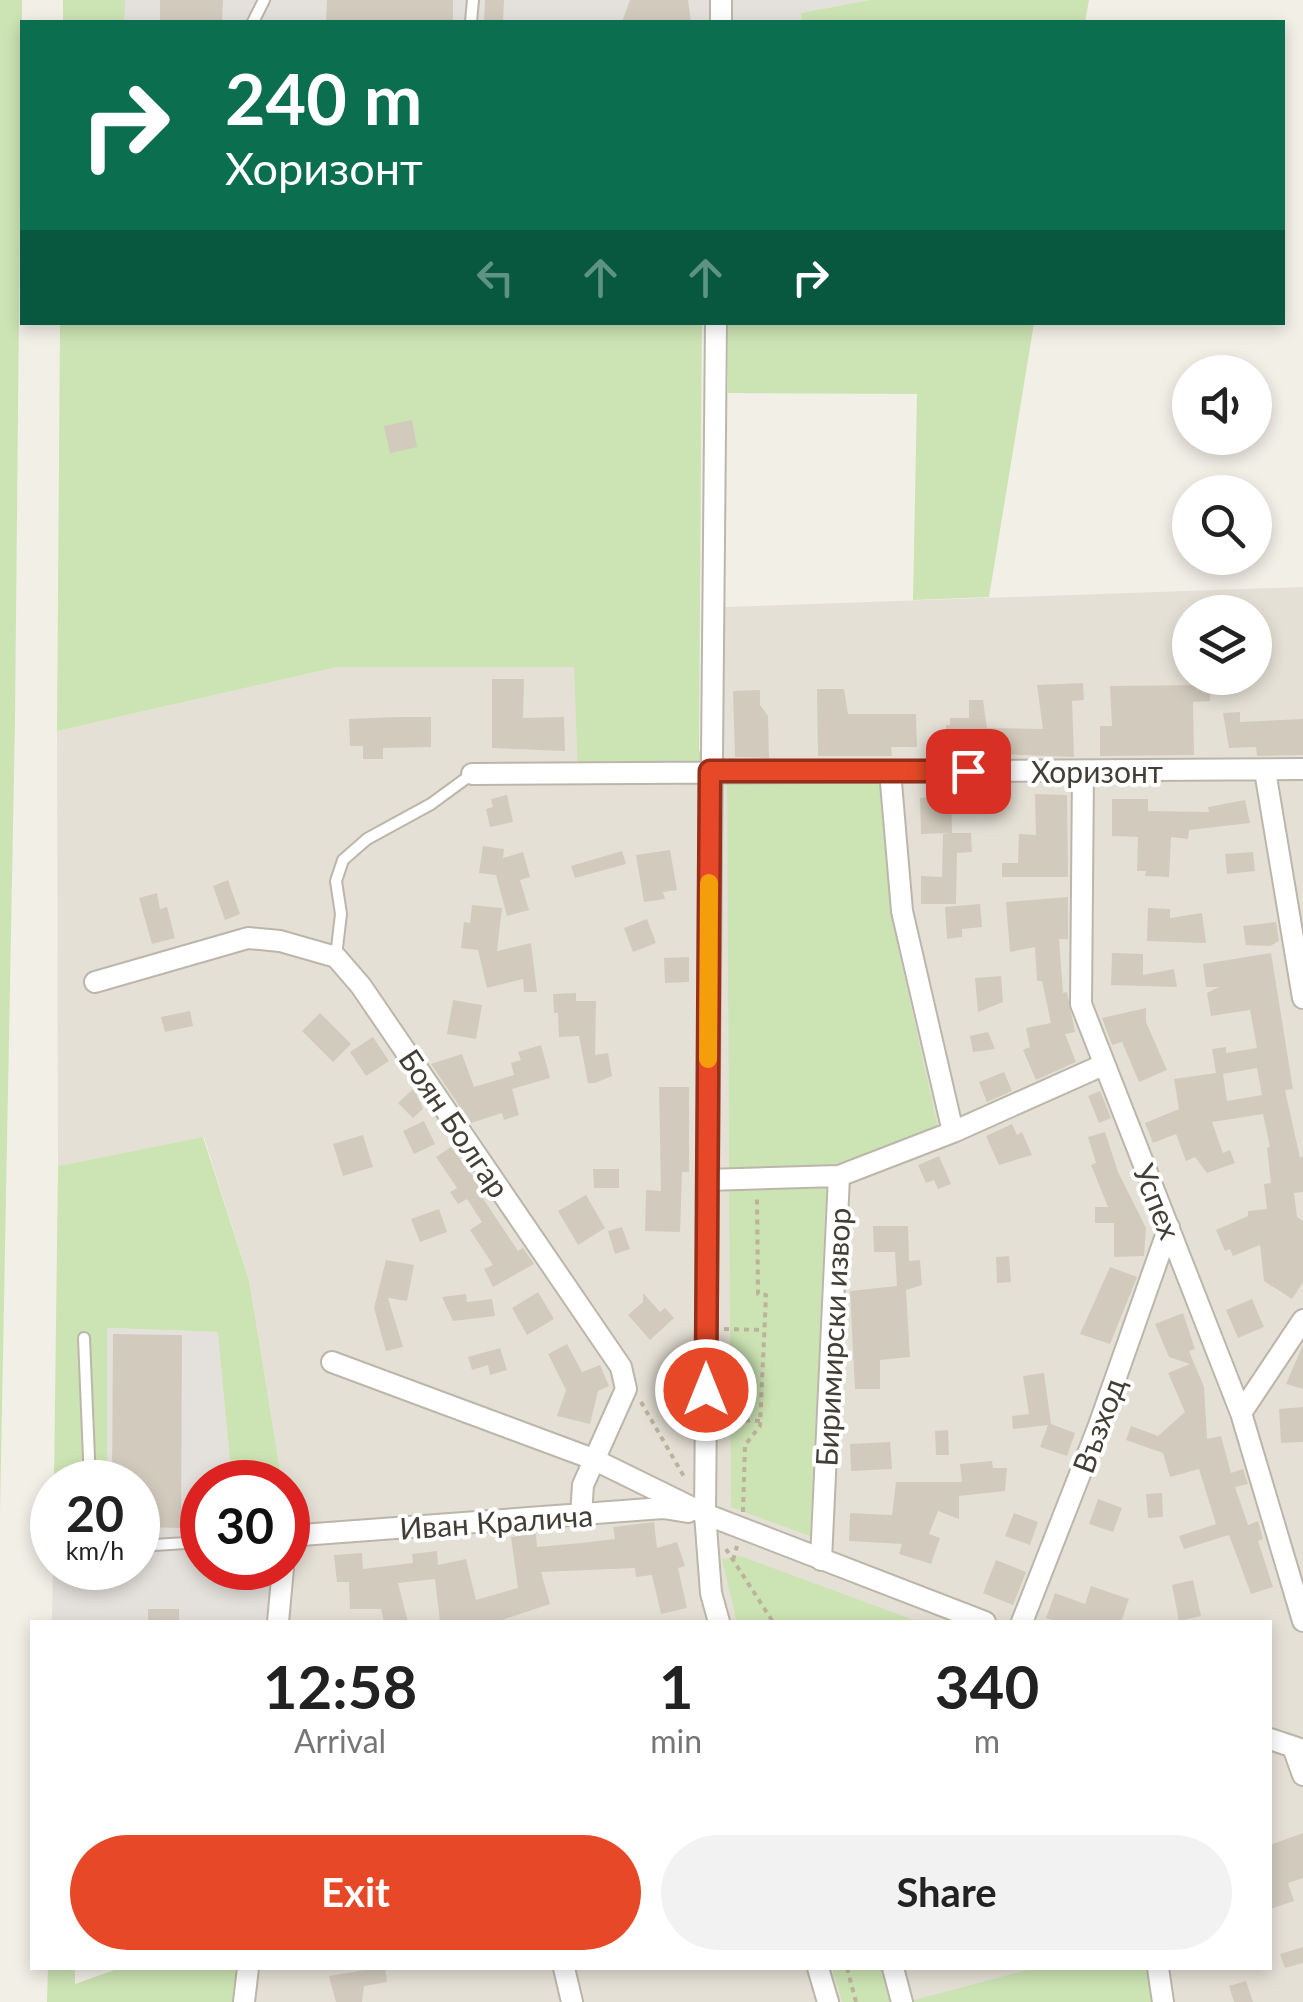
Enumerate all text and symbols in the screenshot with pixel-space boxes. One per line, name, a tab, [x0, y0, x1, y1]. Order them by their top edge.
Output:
text: 240 m	[225, 56, 422, 140]
icon: right	[60, 60, 190, 190]
text: Хоризонт	[225, 141, 423, 195]
icon: left	[468, 250, 523, 305]
icon: ahead	[573, 250, 628, 305]
icon: ahead	[678, 250, 733, 305]
icon: right	[783, 250, 838, 305]
map controls	[1172, 355, 1272, 695]
button: sound	[1172, 355, 1272, 455]
button: search	[1172, 475, 1272, 575]
button: layers	[1172, 595, 1272, 695]
pin	[926, 729, 1011, 814]
icon: arrive	[941, 744, 996, 799]
street label: Хоризонт	[1031, 753, 1163, 789]
street label: Боян Болгар	[392, 1042, 518, 1204]
street label: Успех	[1127, 1158, 1189, 1244]
street label: Биримирски извор	[807, 1207, 857, 1467]
position arrow	[654, 1338, 758, 1442]
street label: Възход	[1064, 1372, 1132, 1478]
speed limit sign: 30	[180, 1460, 310, 1590]
text: 20	[66, 1483, 124, 1543]
street label: Иван Кралича	[398, 1496, 594, 1546]
text: km/h	[66, 1535, 124, 1565]
text: 12:58	[263, 1650, 417, 1722]
text: 1	[659, 1650, 694, 1722]
text: 340	[935, 1650, 1039, 1722]
text: Arrival	[294, 1721, 386, 1760]
text: min	[650, 1721, 702, 1760]
text: m	[974, 1721, 1000, 1760]
button: Exit	[70, 1835, 641, 1950]
button: Share	[661, 1835, 1232, 1950]

